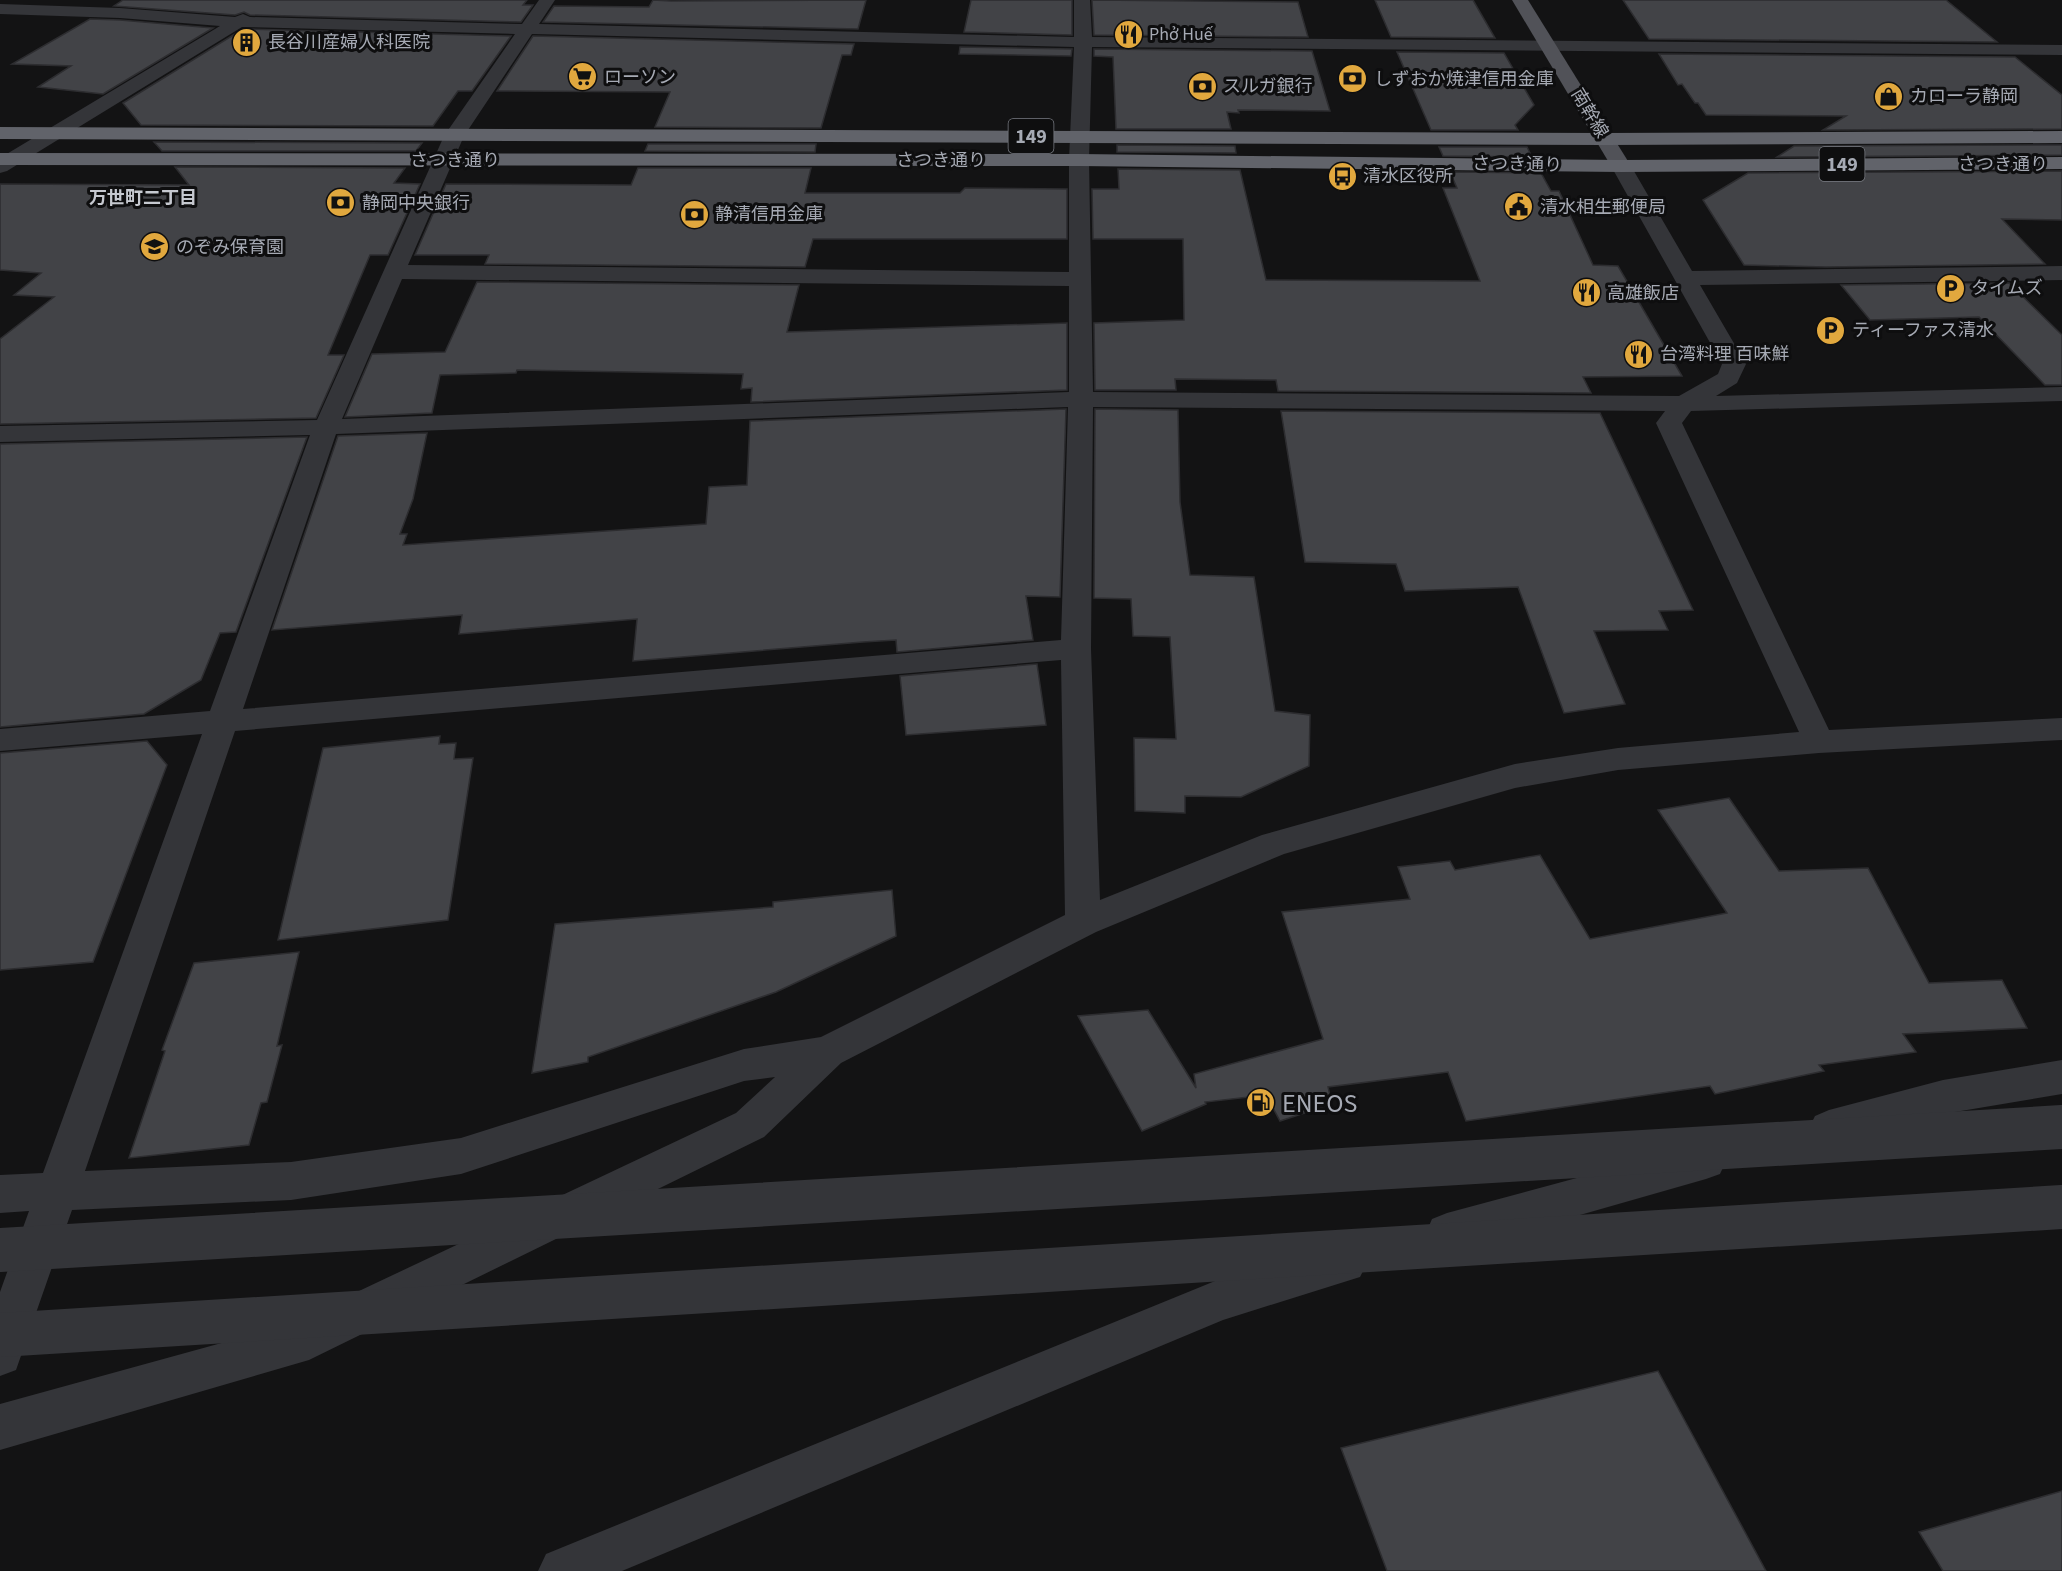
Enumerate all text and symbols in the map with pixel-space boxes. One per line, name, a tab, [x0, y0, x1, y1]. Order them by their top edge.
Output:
restaurant icon: Phở Huế	[1112, 18, 1144, 50]
place label: Phở Huế	[1149, 22, 1214, 47]
building icon: 長谷川産婦人科医院	[231, 26, 263, 58]
place label: 長谷川産婦人科医院	[268, 30, 430, 55]
supermarket icon: ローソン	[567, 61, 599, 93]
bank icon: しずおか焼津信用金庫	[1337, 63, 1369, 95]
place label: ローソン	[604, 65, 676, 90]
place label: しずおか焼津信用金庫	[1374, 67, 1554, 92]
bank icon: スルガ銀行	[1186, 70, 1218, 102]
place label: スルガ銀行	[1223, 74, 1312, 99]
shop icon: カローラ静岡	[1873, 80, 1905, 112]
street label: 南幹線	[1565, 84, 1614, 143]
place label: カローラ静岡	[1910, 84, 2018, 109]
road number: 149	[1008, 119, 1054, 153]
road number: 149	[1820, 147, 1864, 181]
street label: さつき通り	[410, 148, 500, 173]
street label: さつき通り	[896, 148, 986, 173]
street label: さつき通り	[1472, 151, 1562, 178]
street label: さつき通り	[1958, 152, 2048, 177]
bus stop icon: 清水区役所	[1326, 160, 1358, 192]
place label: 清水区役所	[1363, 164, 1453, 189]
district label: 万世町二丁目	[89, 186, 197, 211]
bank icon: 静岡中央銀行	[325, 187, 357, 219]
place label: 静岡中央銀行	[362, 191, 470, 216]
public building icon: 清水相生郵便局	[1503, 191, 1535, 223]
place label: 清水相生郵便局	[1540, 195, 1666, 220]
bank icon: 静清信用金庫	[678, 198, 710, 230]
place label: 静清信用金庫	[715, 202, 823, 227]
school or university icon: のぞみ保育園	[139, 231, 171, 263]
place label: のぞみ保育園	[176, 235, 284, 260]
parking icon: タイムズ	[1934, 272, 1966, 304]
place label: タイムズ	[1971, 276, 2043, 301]
restaurant icon: 高雄飯店	[1570, 277, 1602, 309]
place label: 高雄飯店	[1607, 281, 1679, 306]
parking icon: ティーファス清水	[1815, 314, 1847, 346]
place label: ティーファス清水	[1852, 318, 1994, 343]
restaurant icon: 台湾料理 百味鮮	[1623, 338, 1655, 370]
place label: 台湾料理 百味鮮	[1660, 342, 1790, 367]
place label: ENEOS	[1282, 1085, 1357, 1122]
fuel station icon: ENEOS	[1245, 1087, 1277, 1119]

